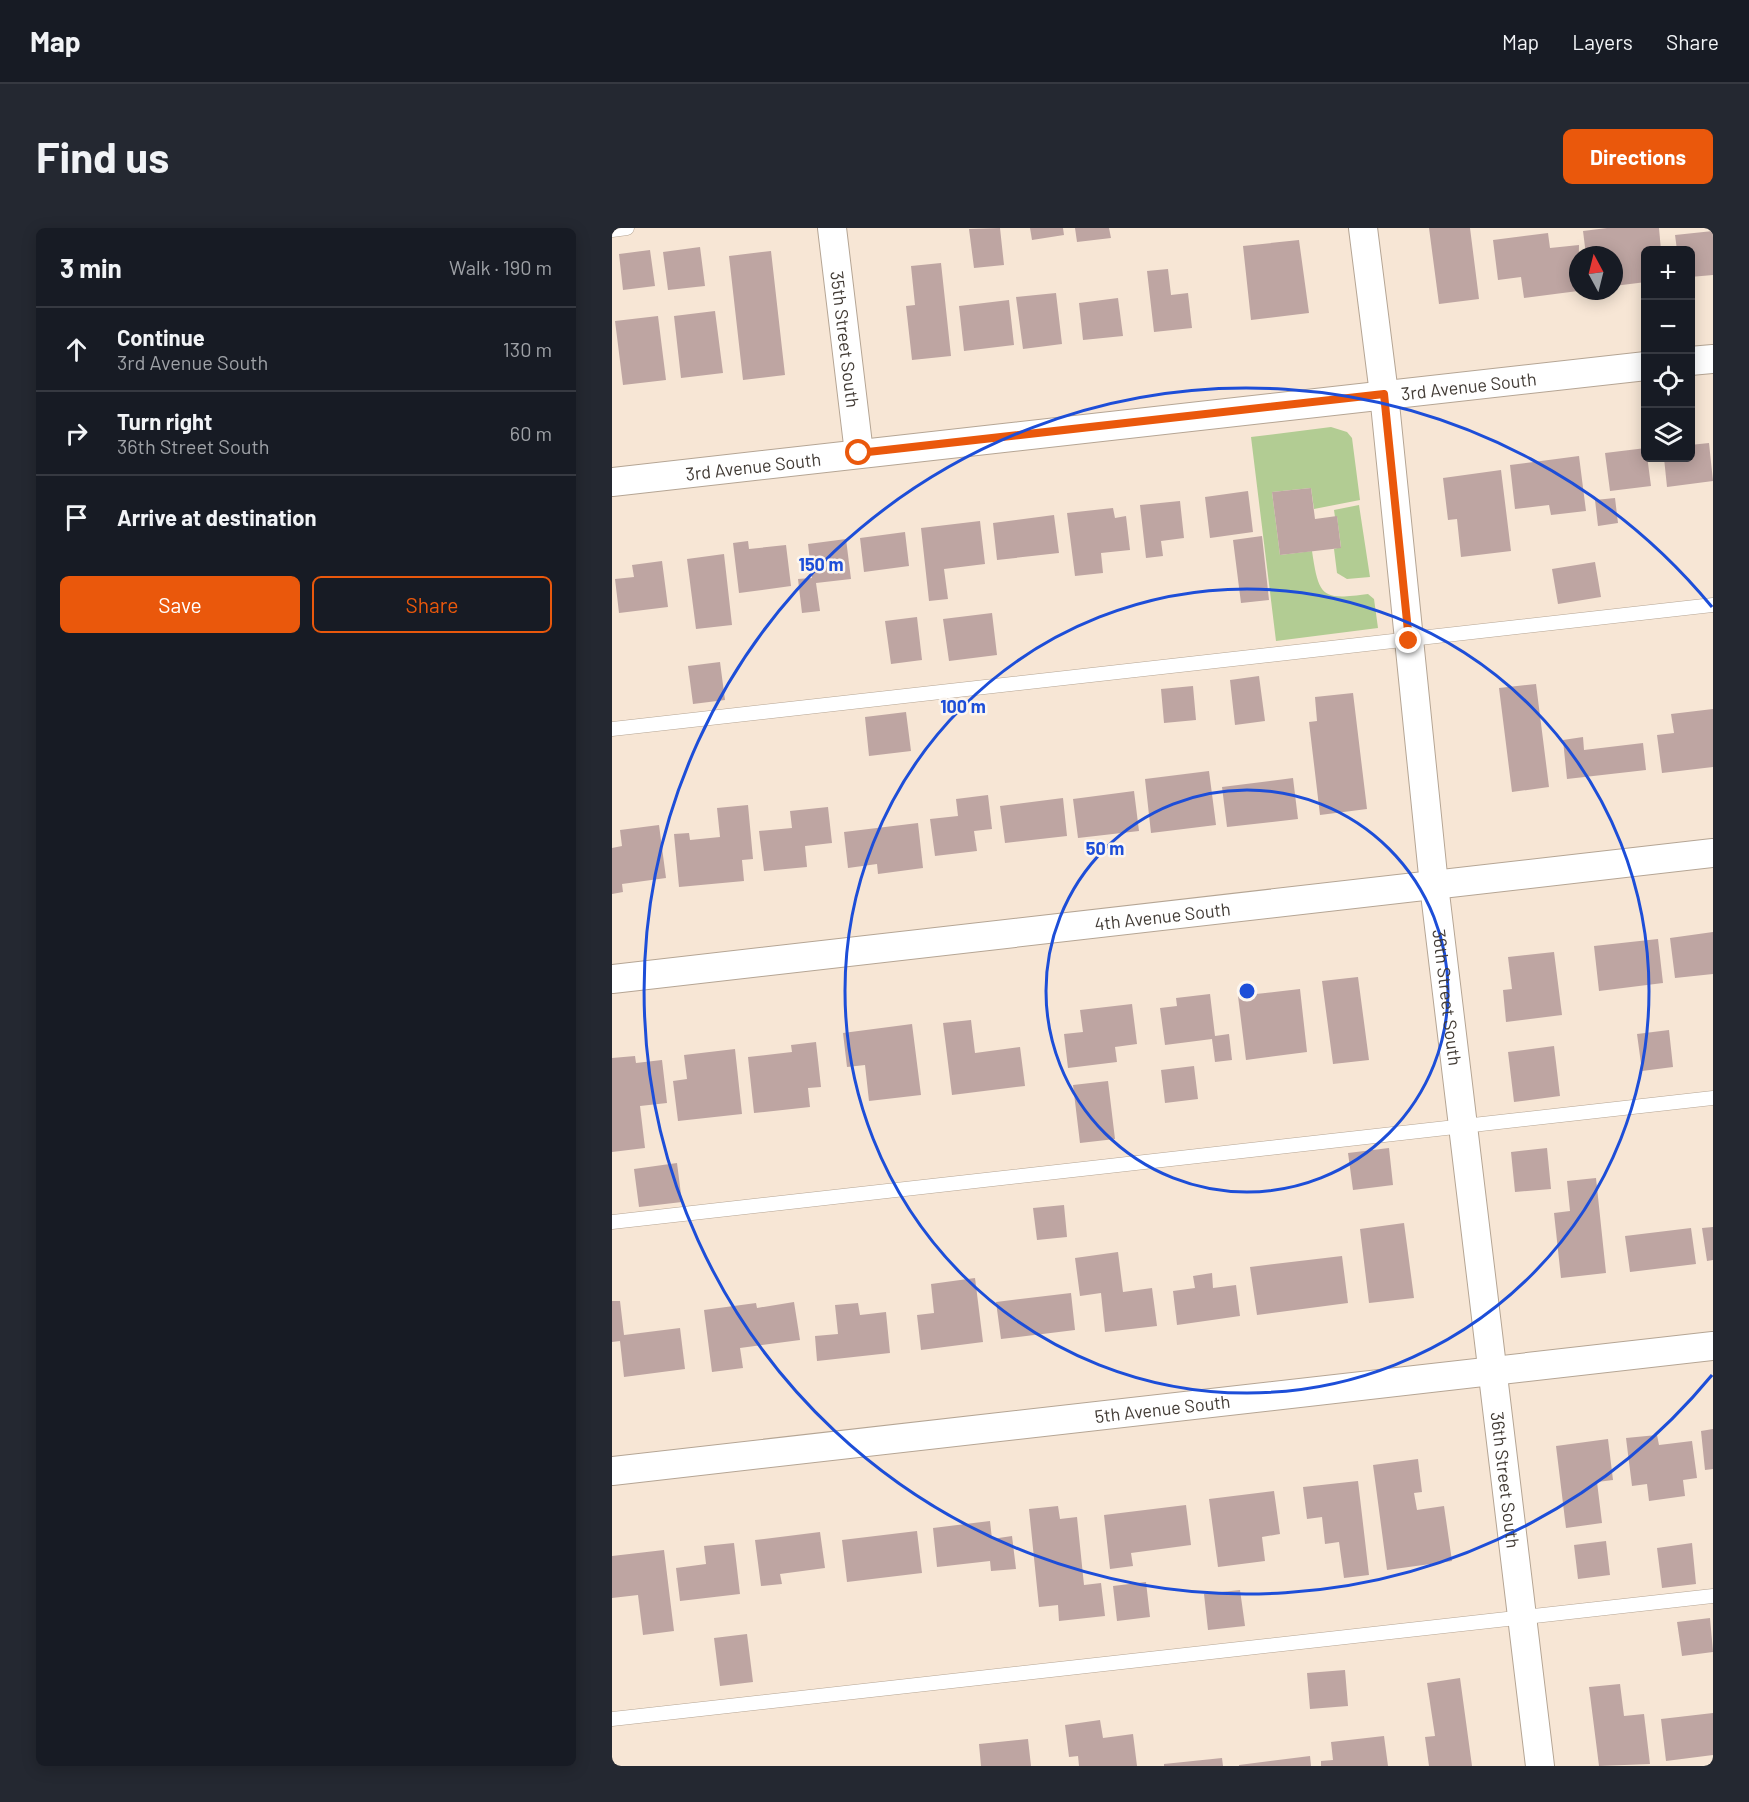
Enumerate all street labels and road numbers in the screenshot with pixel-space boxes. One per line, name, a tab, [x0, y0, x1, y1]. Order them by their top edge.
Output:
street label: 35th Street South	[826, 270, 864, 409]
street label: 3rd Avenue South	[1400, 367, 1538, 404]
street label: 3rd Avenue South	[684, 448, 822, 485]
street label: 4th Avenue South	[1093, 897, 1232, 935]
street label: 36th Street South	[1428, 928, 1467, 1067]
street label: 5th Avenue South	[1094, 1390, 1231, 1427]
street label: 36th Street South	[1486, 1410, 1525, 1549]

